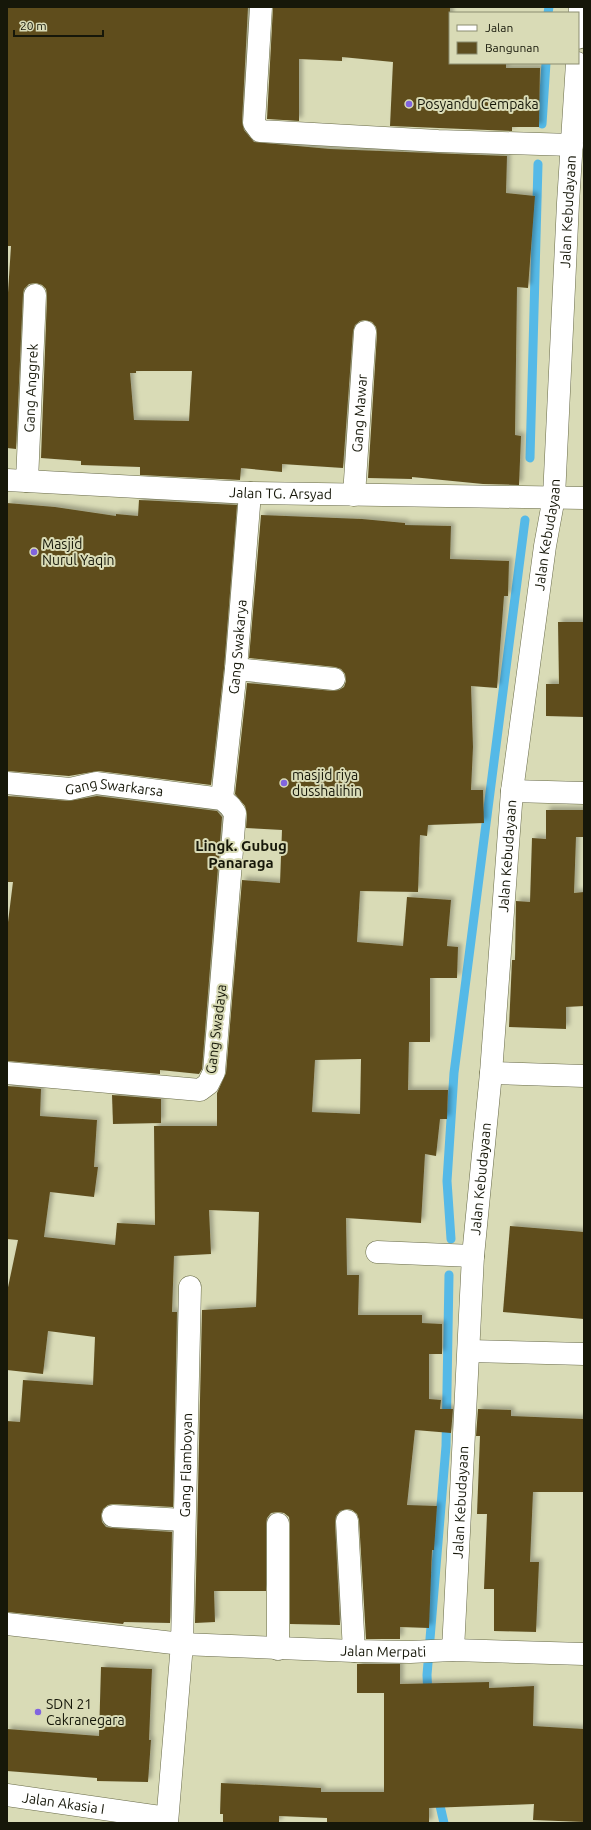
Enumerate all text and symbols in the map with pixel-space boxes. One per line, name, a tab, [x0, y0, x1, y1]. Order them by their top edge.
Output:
scale bar	[14, 12, 103, 38]
legend	[449, 12, 579, 64]
text: 20 m	[20, 19, 47, 32]
text: Jalan	[485, 21, 513, 34]
text: Bangunan	[485, 41, 539, 54]
place label: Posyandu Cempaka	[417, 96, 539, 112]
marker: Posyandu Cempaka	[404, 99, 414, 109]
street label: Jalan Kebudayaan	[557, 155, 579, 268]
street label: Gang Anggrek	[21, 343, 41, 433]
street label: Gang Mawar	[349, 373, 370, 453]
street label: Jalan Kebudayaan	[531, 478, 563, 592]
street label: Jalan TG. Arsyad	[229, 484, 332, 502]
place label: Masjid Nurul Yaqin	[42, 536, 115, 568]
marker: Masjid Nurul Yaqin	[29, 547, 39, 557]
street label: Gang Swakarya	[225, 599, 250, 695]
place label: masjid riya dusshalihin	[292, 767, 362, 799]
street label: Gang Swarkarsa	[64, 775, 164, 799]
marker: masjid riya dusshalihin	[279, 778, 289, 788]
street label: Jalan Kebudayaan	[495, 799, 519, 913]
district label: Lingk. Gubug Panaraga	[195, 837, 287, 871]
street label: Gang Swadaya	[203, 983, 229, 1075]
street label: Jalan Kebudayaan	[467, 1122, 494, 1236]
street label: Gang Flamboyan	[177, 1413, 195, 1518]
street label: Jalan Kebudayaan	[450, 1445, 471, 1559]
street label: Jalan Merpati	[340, 1642, 426, 1660]
place label: SDN 21 Cakranegara	[46, 1696, 125, 1728]
marker: SDN 21 Cakranegara	[33, 1707, 43, 1717]
street label: Jalan Akasia I	[21, 1789, 106, 1817]

